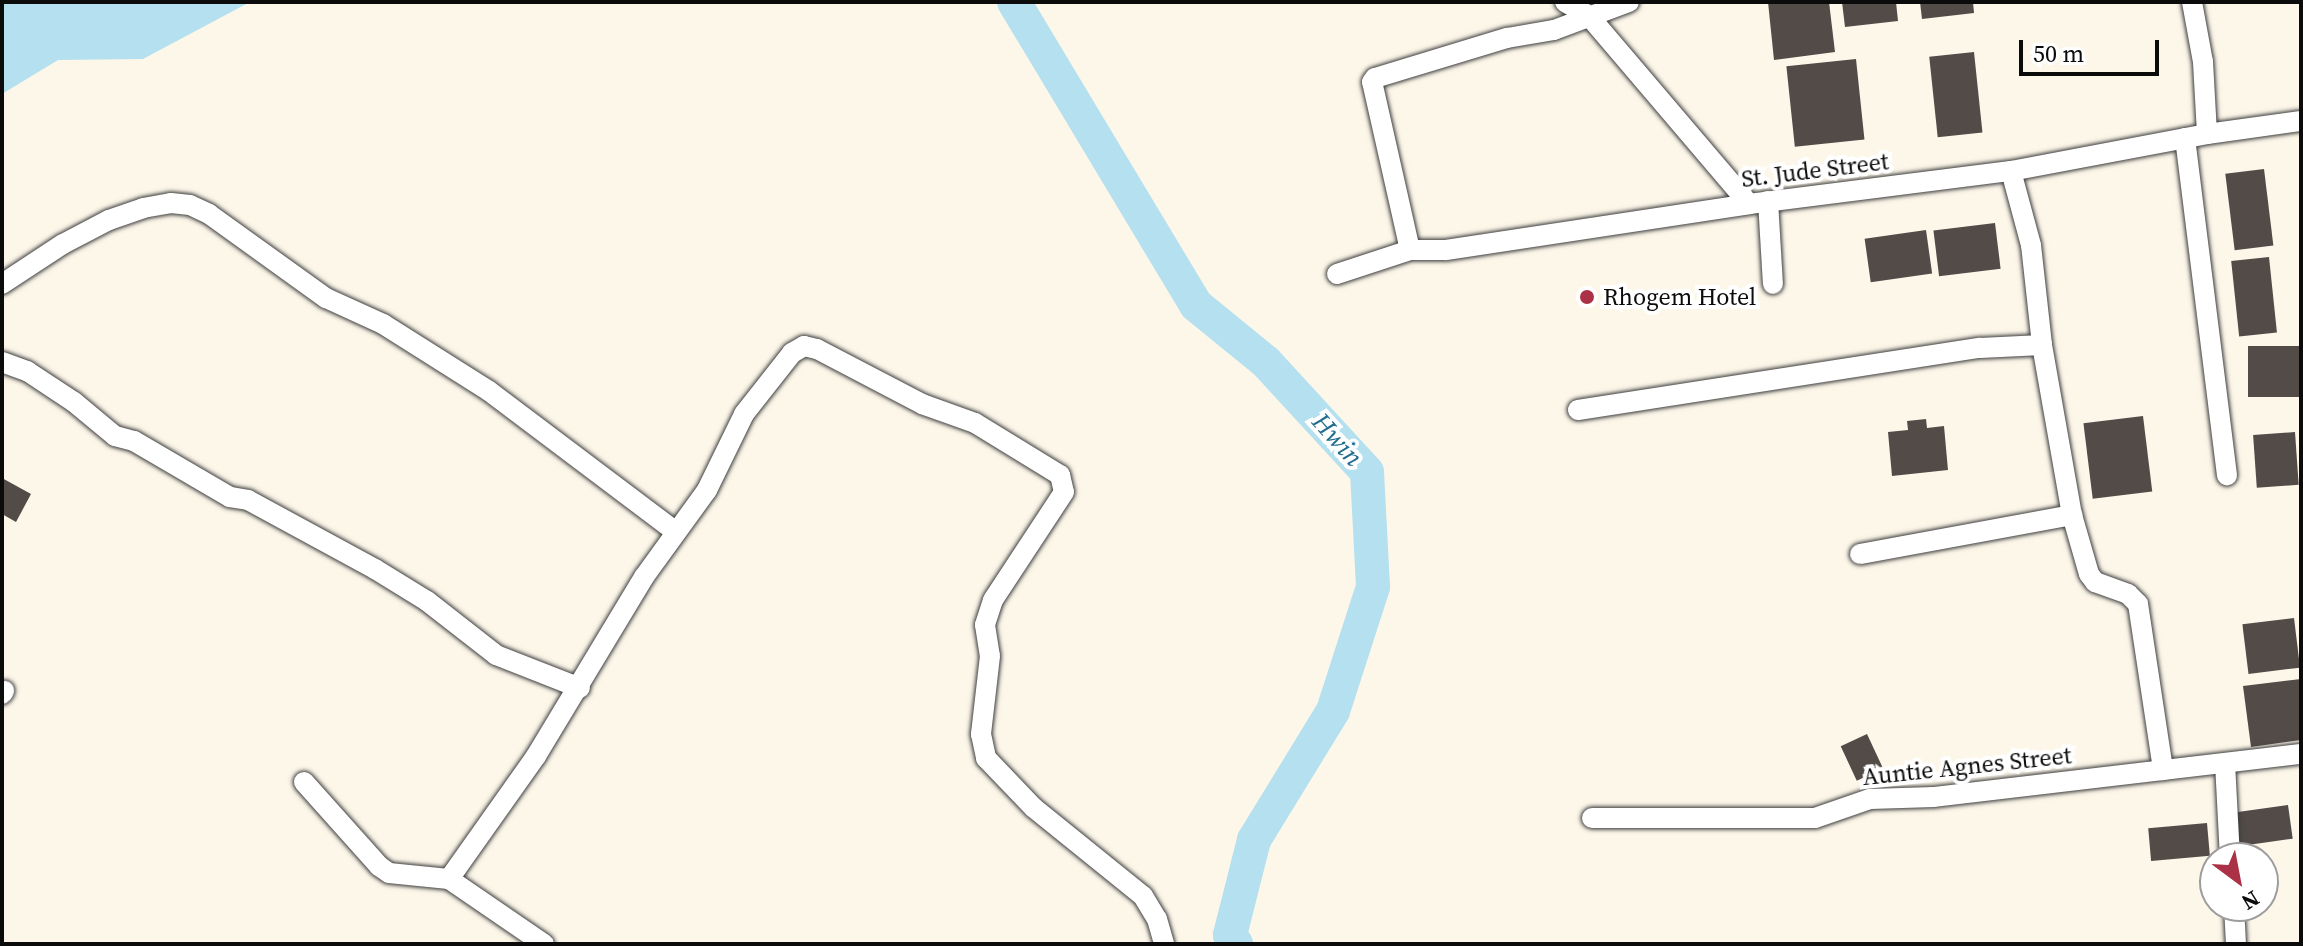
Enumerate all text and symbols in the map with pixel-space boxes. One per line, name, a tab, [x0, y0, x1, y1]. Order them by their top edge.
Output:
scale bar	[2023, 24, 2163, 74]
text: 50 m	[2033, 37, 2084, 70]
street label: St. Jude Street	[1740, 147, 1890, 193]
place label: Rhogem Hotel	[1603, 283, 1756, 311]
marker: Rhogem Hotel	[1578, 288, 1596, 306]
water label: Hwin	[1305, 407, 1369, 473]
street label: Auntie Agnes Street	[1861, 741, 2073, 791]
north arrow	[2199, 842, 2279, 922]
text: N	[2236, 884, 2265, 918]

